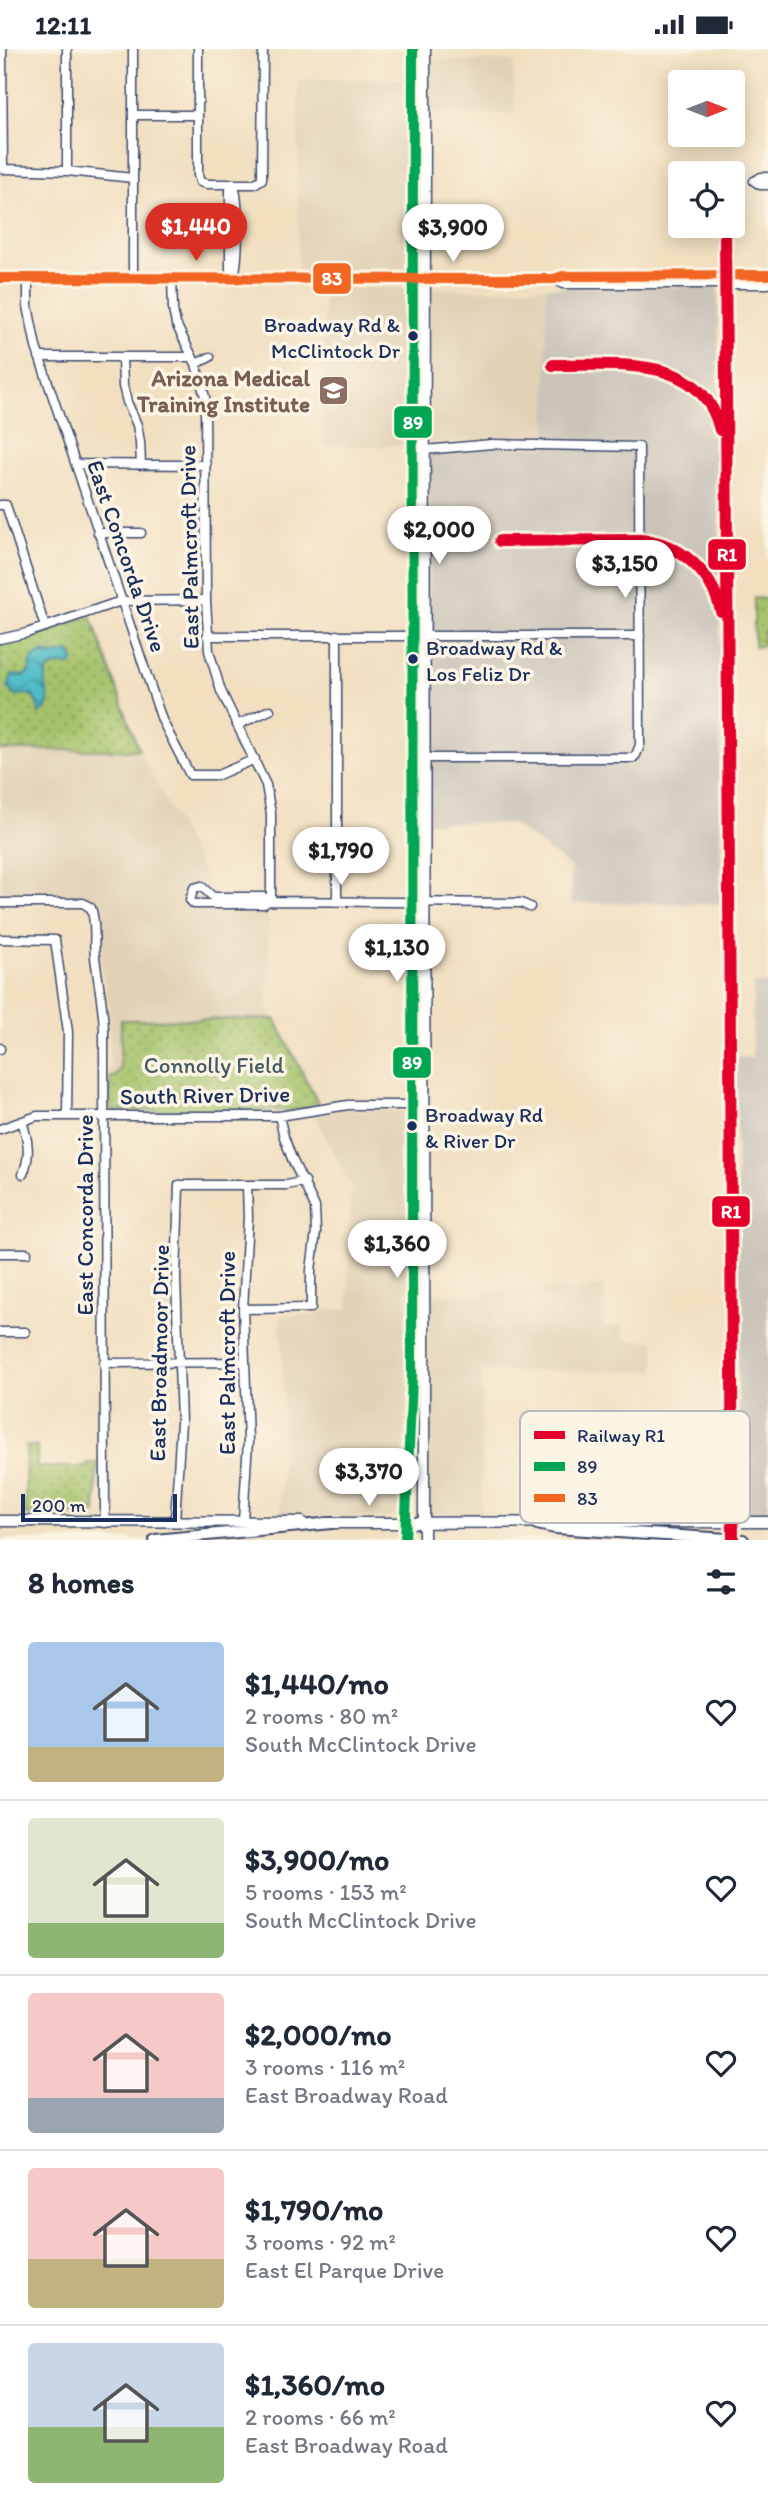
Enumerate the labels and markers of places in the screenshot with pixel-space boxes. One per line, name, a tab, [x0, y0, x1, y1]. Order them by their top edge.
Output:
pin: $1,440	[139, 203, 253, 263]
pin: $3,900	[396, 205, 510, 264]
place label: Broadway Rd & McClintock Dr	[264, 312, 401, 363]
marker: Broadway Rd & McClintock Dr	[406, 329, 420, 343]
place label: Arizona Medical Training Institute	[136, 364, 310, 418]
school or university icon: Arizona Medical Training Institute	[316, 374, 350, 408]
pin: $2,000	[382, 507, 496, 566]
pin: $3,150	[568, 540, 682, 600]
place label: Broadway Rd & Los Feliz Dr	[426, 635, 563, 686]
marker: Broadway Rd & Los Feliz Dr	[406, 652, 420, 666]
pin: $1,790	[284, 827, 398, 887]
pin: $1,130	[340, 925, 454, 984]
place label: Broadway Rd & River Dr	[425, 1102, 543, 1153]
marker: Broadway Rd & River Dr	[405, 1119, 419, 1133]
pin: $1,360	[340, 1221, 454, 1280]
pin: $3,370	[312, 1449, 426, 1508]

